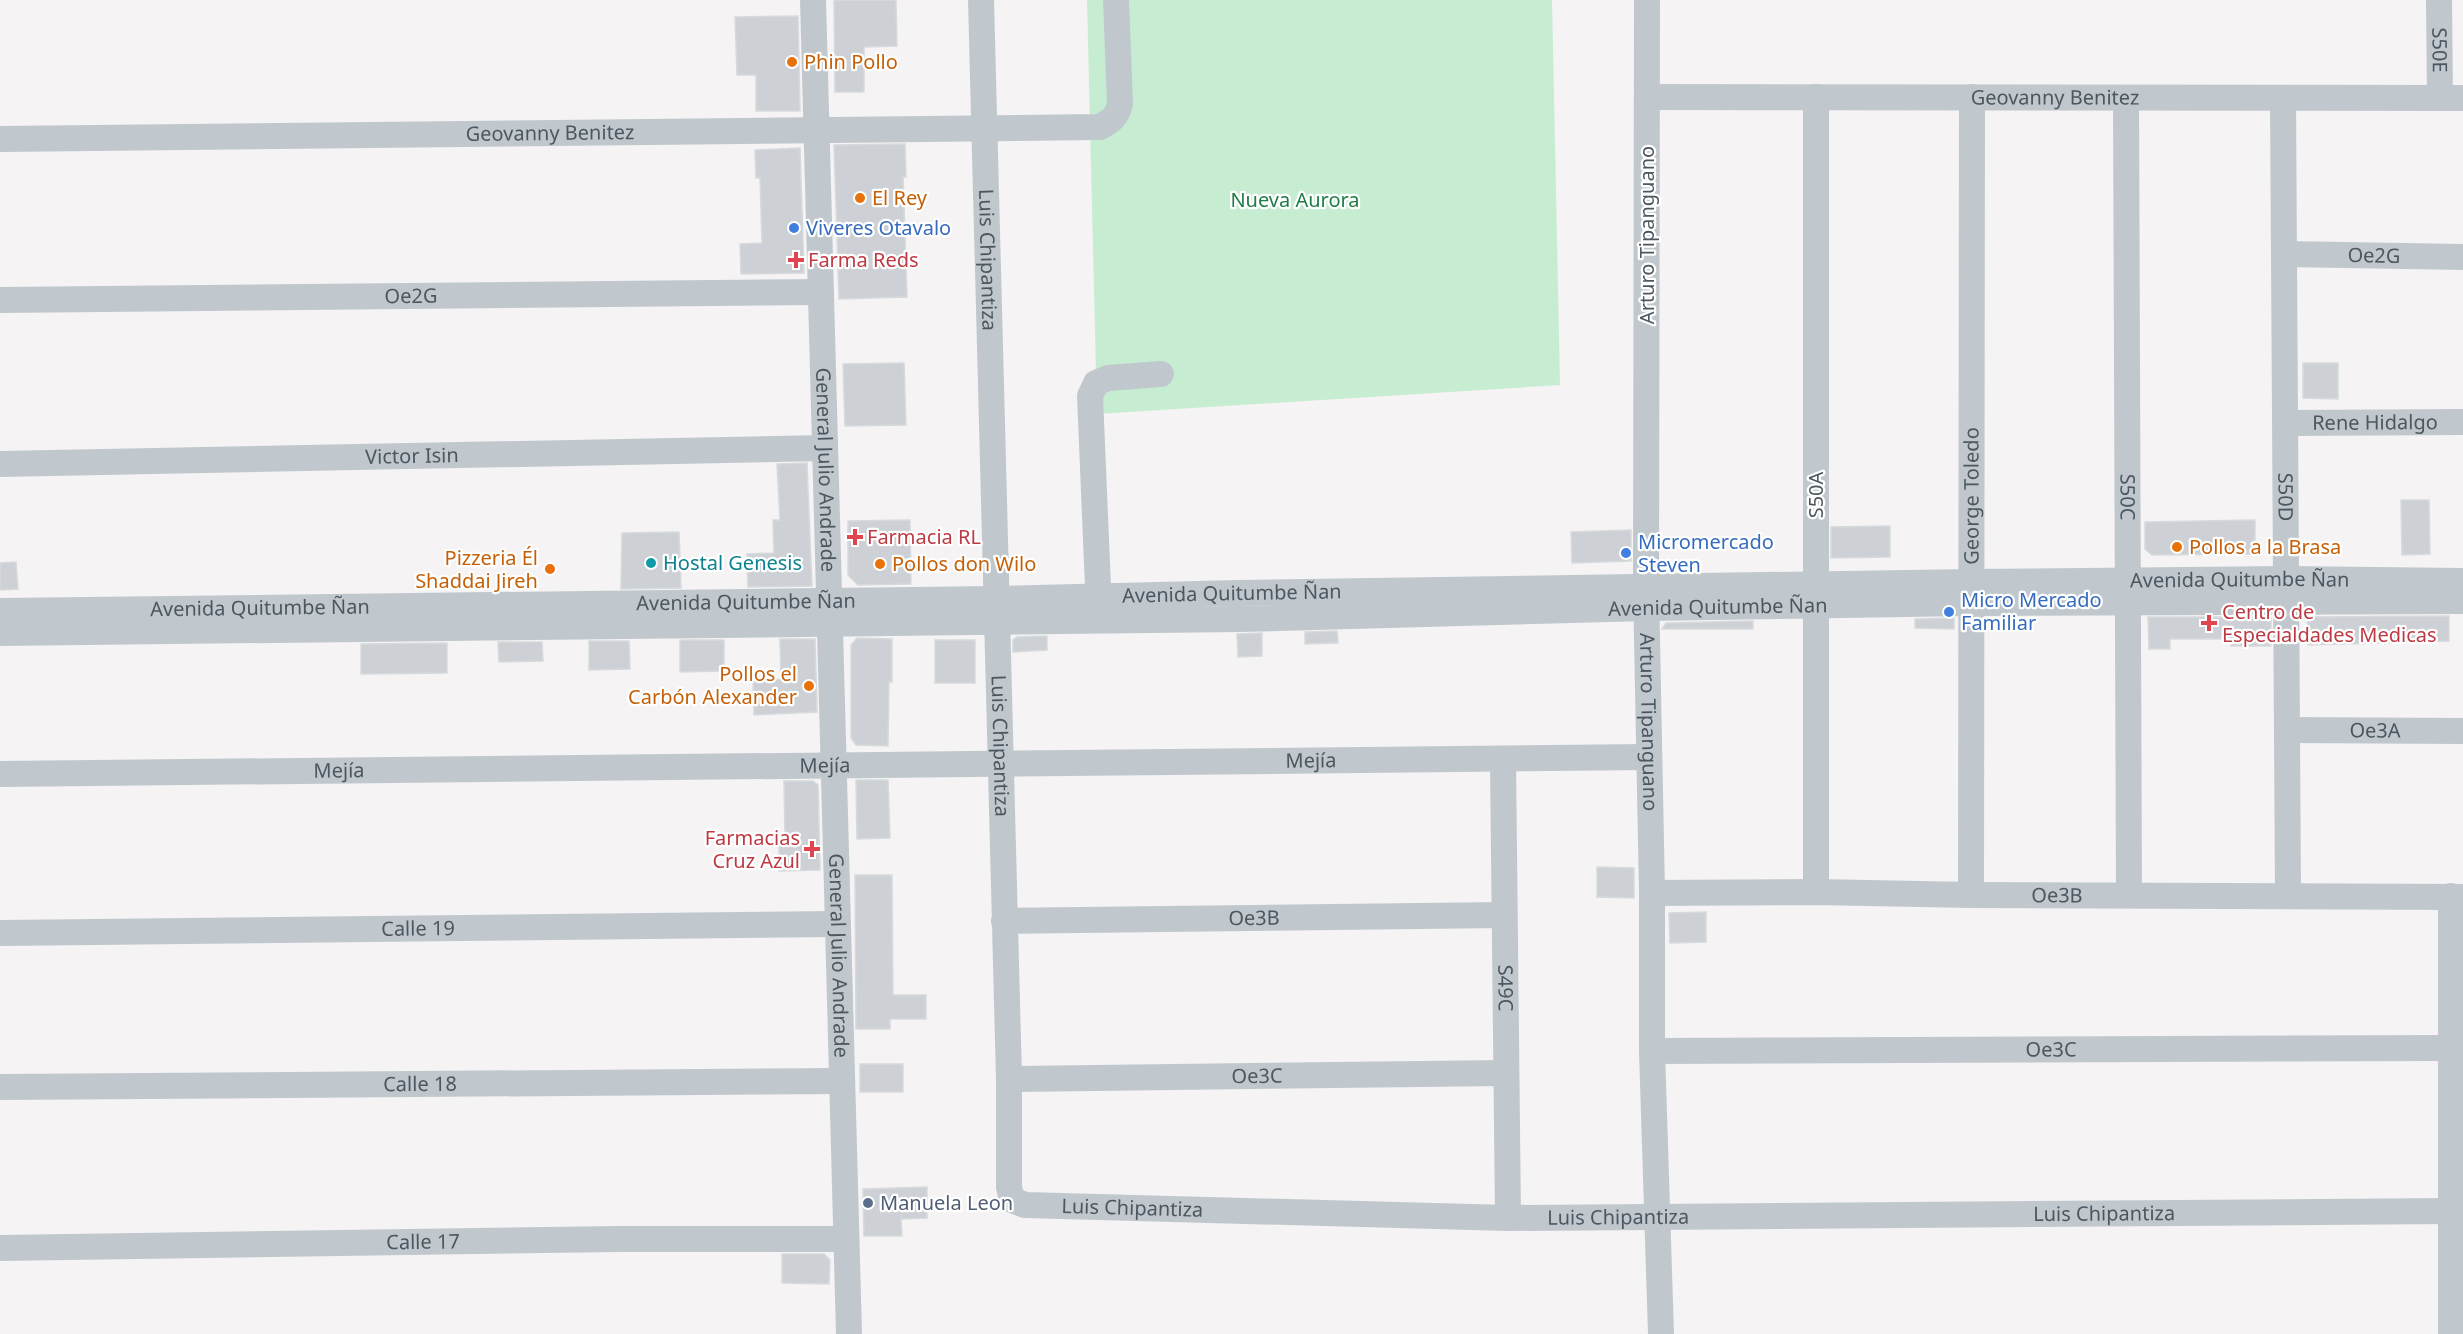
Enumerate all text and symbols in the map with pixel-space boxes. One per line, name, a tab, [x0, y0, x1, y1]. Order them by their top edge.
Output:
street label: S50E	[2426, 27, 2454, 73]
place label: Phin Pollo	[804, 48, 898, 75]
marker: Phin Pollo	[785, 55, 799, 69]
street label: Geovanny Benitez	[1971, 83, 2139, 111]
street label: Geovanny Benitez	[465, 118, 634, 147]
street label: Arturo Tipanguano	[1633, 146, 1660, 324]
place label: El Rey	[872, 184, 928, 211]
park label: Nueva Aurora	[1230, 186, 1360, 213]
street label: Luis Chipantiza	[973, 189, 1004, 331]
marker: El Rey	[853, 191, 867, 205]
place label: Viveres Otavalo	[806, 214, 951, 241]
marker: Viveres Otavalo	[787, 221, 801, 235]
street label: Oe2G	[2347, 241, 2401, 269]
place label: Farma Reds	[808, 246, 919, 273]
marker: Farma Reds	[789, 253, 803, 267]
street label: Oe2G	[384, 282, 438, 309]
street label: General Julio Andrade	[810, 367, 842, 572]
street label: Rene Hidalgo	[2312, 408, 2438, 436]
street label: George Toledo	[1957, 427, 1985, 565]
street label: Victor Isin	[365, 441, 459, 470]
street label: S50A	[1802, 471, 1829, 518]
street label: S50D	[2272, 473, 2300, 521]
street label: S50C	[2114, 474, 2142, 521]
place label: Farmacia RL	[867, 523, 981, 550]
place label: Micromercado Steven	[1638, 528, 1774, 578]
marker: Farmacia RL	[848, 530, 862, 544]
place label: Pollos a la Brasa	[2189, 533, 2341, 560]
marker: Pollos a la Brasa	[2170, 540, 2184, 554]
place label: Pizzeria Él Shaddai Jireh	[415, 544, 538, 594]
marker: Micromercado Steven	[1619, 546, 1633, 560]
place label: Hostal Genesis	[663, 549, 802, 576]
place label: Pollos don Wilo	[892, 550, 1036, 577]
marker: Hostal Genesis	[644, 556, 658, 570]
marker: Pollos don Wilo	[873, 557, 887, 571]
marker: Pizzeria Él Shaddai Jireh	[543, 562, 557, 576]
street label: Avenida Quitumbe Ñan	[2130, 565, 2350, 593]
street label: Avenida Quitumbe Ñan	[1122, 577, 1342, 609]
place label: Micro Mercado Familiar	[1961, 586, 2102, 636]
street label: Avenida Quitumbe Ñan	[636, 587, 856, 616]
street label: Avenida Quitumbe Ñan	[1608, 591, 1828, 622]
street label: Avenida Quitumbe Ñan	[150, 593, 370, 622]
place label: Centro de Especialdades Medicas	[2222, 598, 2437, 648]
marker: Micro Mercado Familiar	[1942, 605, 1956, 619]
marker: Centro de Especialdades Medicas	[2200, 614, 2218, 632]
street label: Arturo Tipanguano	[1634, 632, 1664, 811]
place label: Pollos el Carbón Alexander	[628, 660, 797, 710]
street label: Luis Chipantiza	[986, 674, 1016, 817]
marker: Pollos el Carbón Alexander	[802, 679, 816, 693]
street label: Oe3A	[2349, 716, 2401, 744]
street label: Mejía	[1285, 746, 1337, 774]
street label: Mejía	[799, 751, 851, 779]
street label: Mejía	[313, 756, 365, 784]
place label: Farmacias Cruz Azul	[705, 824, 800, 874]
marker: Farmacias Cruz Azul	[805, 842, 819, 856]
street label: General Julio Andrade	[823, 853, 856, 1058]
street label: Oe3B	[2031, 881, 2083, 908]
street label: Oe3B	[1228, 904, 1280, 931]
street label: Calle 19	[381, 914, 455, 942]
street label: S49C	[1492, 965, 1520, 1012]
street label: Oe3C	[2025, 1035, 2077, 1063]
street label: Oe3C	[1231, 1062, 1283, 1089]
street label: Calle 18	[383, 1070, 457, 1097]
place label: Manuela Leon	[880, 1189, 1013, 1216]
street label: Luis Chipantiza	[1061, 1192, 1204, 1223]
marker: Manuela Leon	[861, 1196, 875, 1210]
street label: Luis Chipantiza	[2033, 1199, 2175, 1227]
street label: Luis Chipantiza	[1547, 1203, 1689, 1231]
street label: Calle 17	[386, 1227, 460, 1255]

